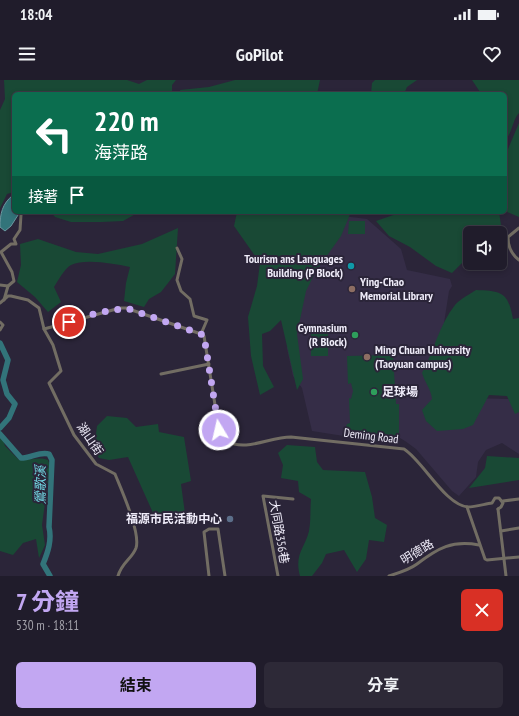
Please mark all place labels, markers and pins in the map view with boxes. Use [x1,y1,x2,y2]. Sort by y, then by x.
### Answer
place label: Tourism ans Languages Building (P Block) [244,251,343,280]
marker: Tourism ans Languages Building (P Block) [346,261,356,271]
place label: Ying-Chao Memorial Library [359,274,433,303]
marker: Ying-Chao Memorial Library [347,284,357,294]
pin [52,305,86,339]
place label: Gymnasium (R Block) [298,320,347,349]
marker: Gymnasium (R Block) [350,330,360,340]
place label: Ming Chuan University (Taoyuan campus) [375,342,470,371]
marker: Ming Chuan University (Taoyuan campus) [362,352,372,362]
place label: 足球場 [382,384,418,399]
marker: 足球場 [369,387,379,397]
place label: 福源市民活動中心 [126,511,222,526]
marker: 福源市民活動中心 [225,514,235,524]

